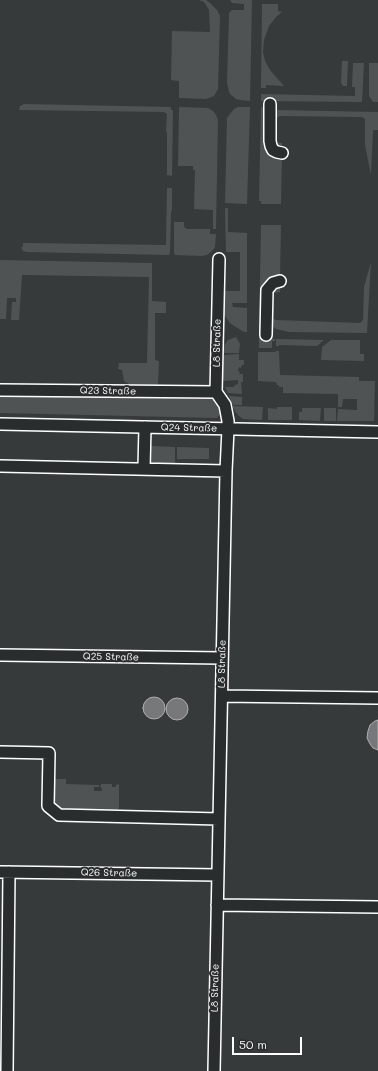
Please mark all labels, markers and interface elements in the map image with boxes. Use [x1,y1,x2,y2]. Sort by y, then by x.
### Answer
street label: L8 Straße [211,319,223,367]
street label: Q23 Straße [80,385,136,397]
street label: Q24 Straße [161,422,217,434]
street label: L8 Straße [216,640,228,688]
street label: Q25 Straße [83,651,139,663]
street label: Q26 Straße [81,867,137,879]
street label: L8 Straße [209,964,221,1012]
scale bar [234,1029,304,1055]
text: 50 m [239,1036,267,1052]

